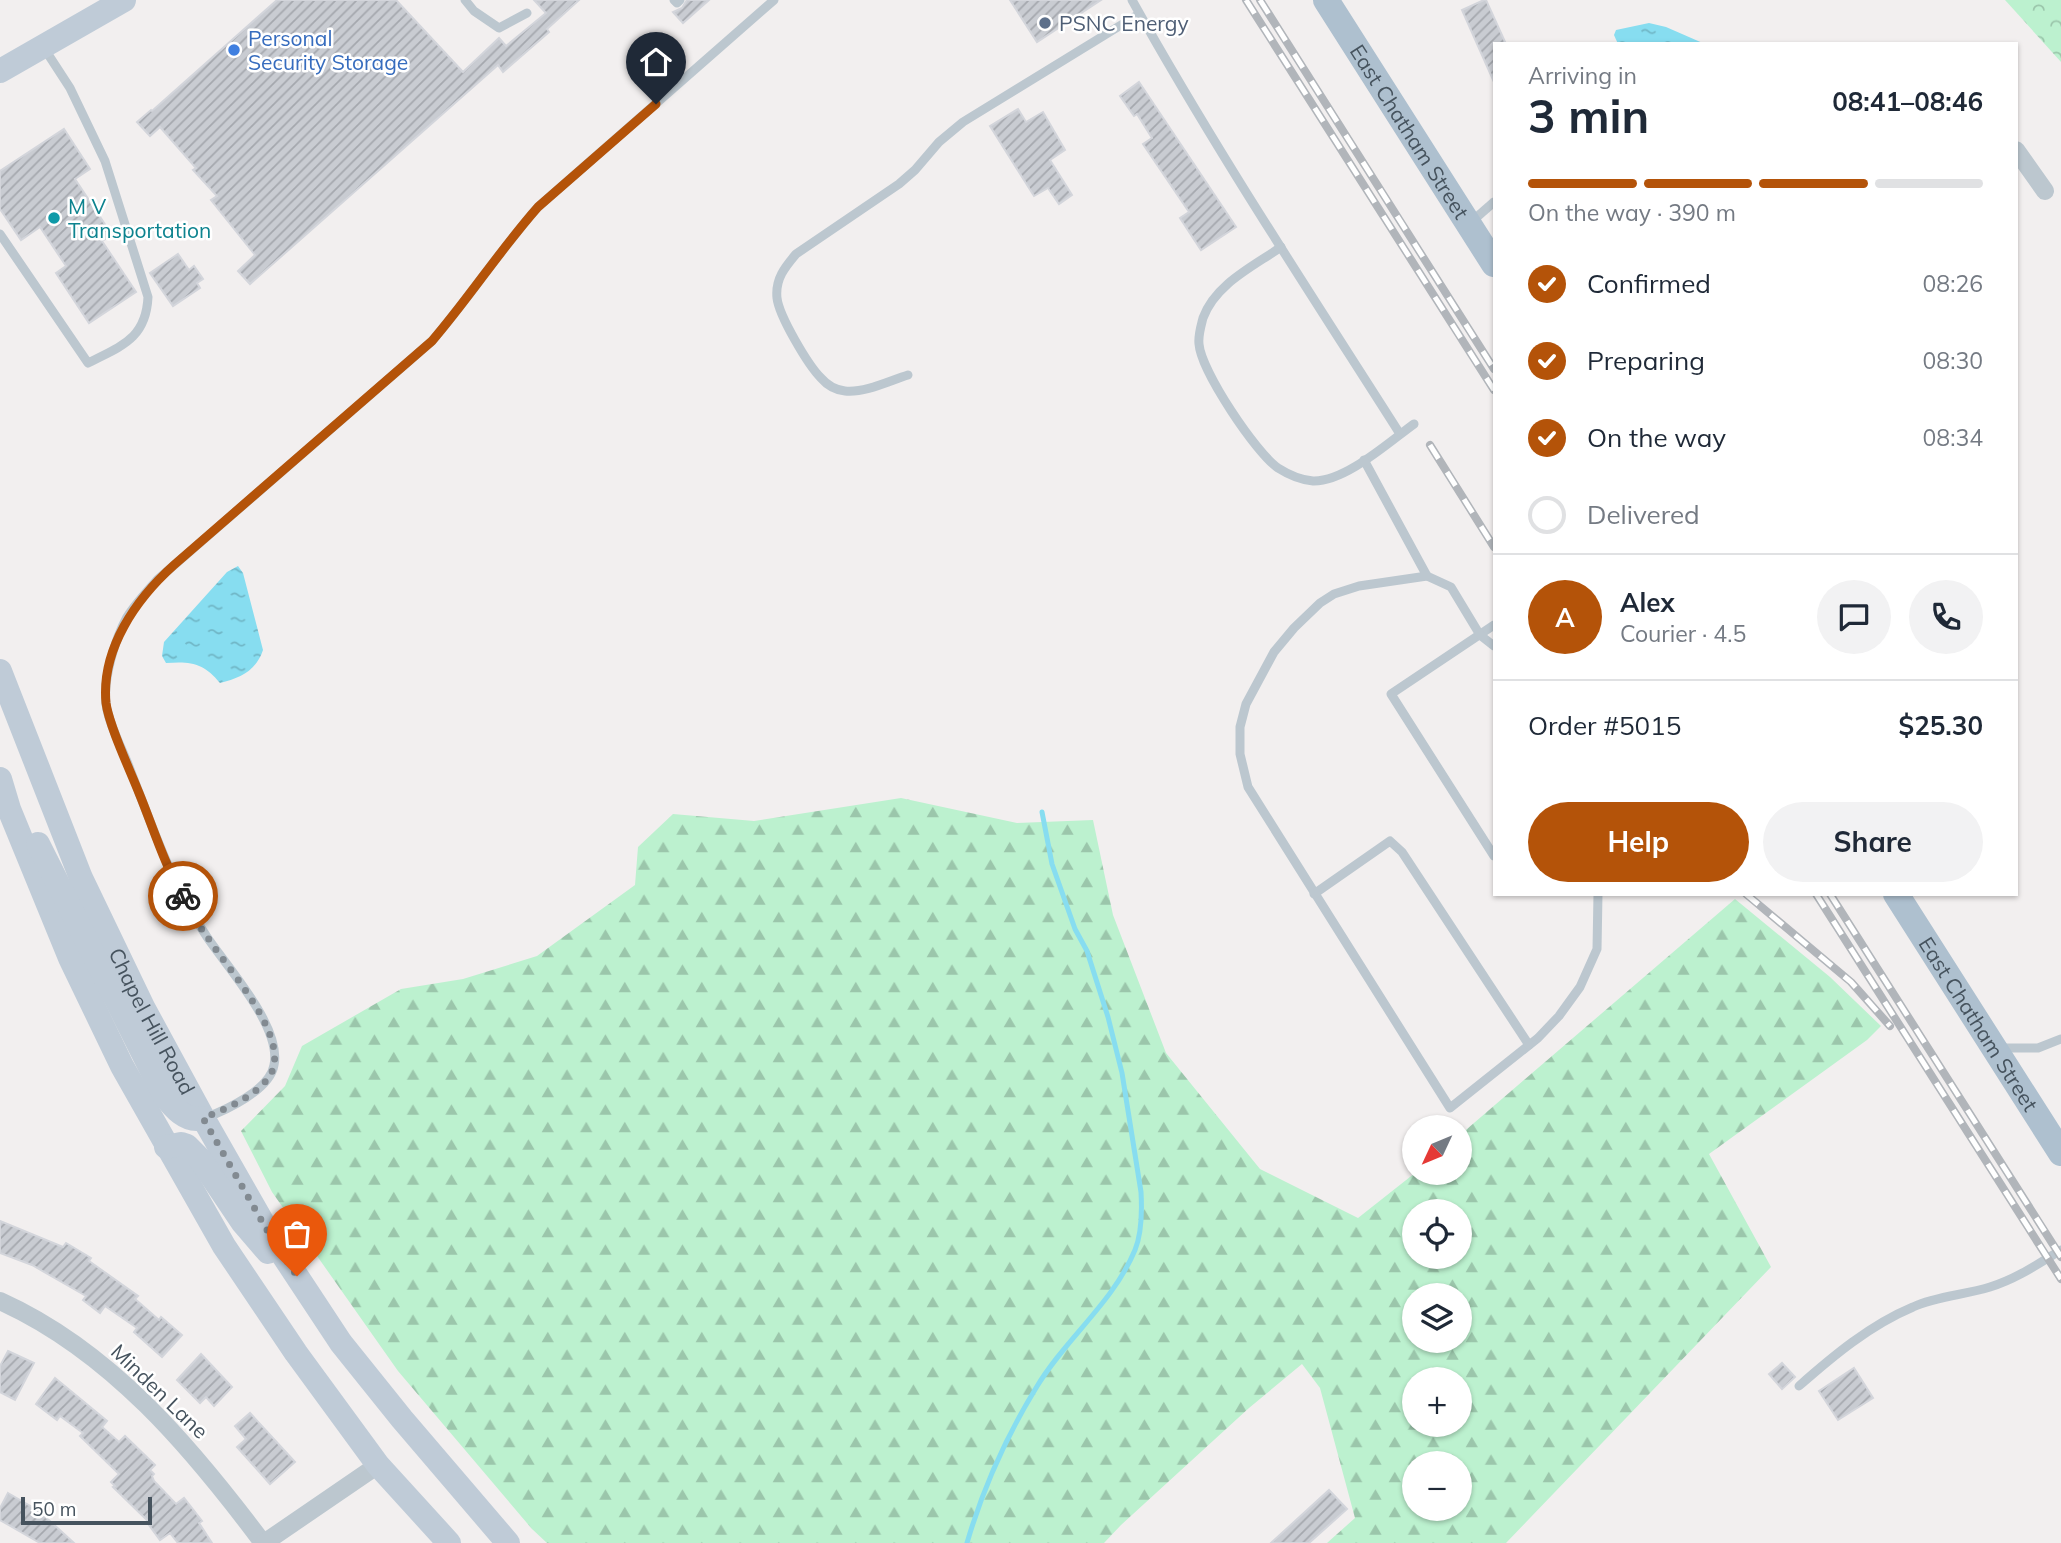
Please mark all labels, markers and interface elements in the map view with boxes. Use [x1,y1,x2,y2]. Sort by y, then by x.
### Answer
place label: PSNC Energy [1059,10,1189,36]
marker: PSNC Energy [1037,15,1053,31]
place label: Personal Security Storage [248,25,408,75]
pin [626,32,686,104]
street label: East Chatham Street [1345,40,1475,224]
marker: Personal Security Storage [226,42,242,58]
icon: home [637,43,675,81]
text: Arriving in [1528,61,1637,90]
text: 08:41–08:46 [1832,85,1983,118]
text: 3 min [1528,87,1649,145]
place label: M V Transportation [68,193,211,243]
text: On the way · 390 m [1528,198,1736,227]
marker: M V Transportation [46,210,62,226]
icon: check [1528,265,1566,303]
text: Confirmed [1587,267,1711,300]
text: 08:26 [1923,269,1983,298]
icon: check [1528,342,1566,380]
text: Preparing [1587,344,1705,377]
text: 08:30 [1923,346,1983,375]
icon: check [1528,419,1566,457]
text: On the way [1587,421,1726,454]
text: 08:34 [1923,423,1983,452]
text: Delivered [1587,498,1700,531]
button: chat [1817,580,1891,654]
button: phone [1909,580,1983,654]
text: Alex [1620,586,1675,619]
text: A [1555,601,1575,634]
text: Courier · 4.5 [1620,619,1746,648]
text: Order #5015 [1528,709,1681,742]
text: $25.30 [1899,709,1983,742]
button: Help [1528,802,1749,882]
button: Share [1763,802,1983,882]
courier [148,861,218,931]
icon: bike [164,877,202,915]
street label: East Chatham Street [1914,932,2044,1116]
street label: Chapel Hill Road [103,943,201,1099]
north arrow [1402,1115,1472,1185]
map controls [1402,1115,1472,1521]
button: locate [1402,1199,1472,1269]
pin [267,1204,327,1276]
icon: bag [278,1215,316,1253]
button: layers [1402,1283,1472,1353]
street label: Minden Lane [106,1338,214,1444]
button: + [1402,1367,1472,1437]
button: − [1402,1451,1472,1521]
scale bar [21,1494,152,1526]
text: 50 m [32,1497,76,1521]

